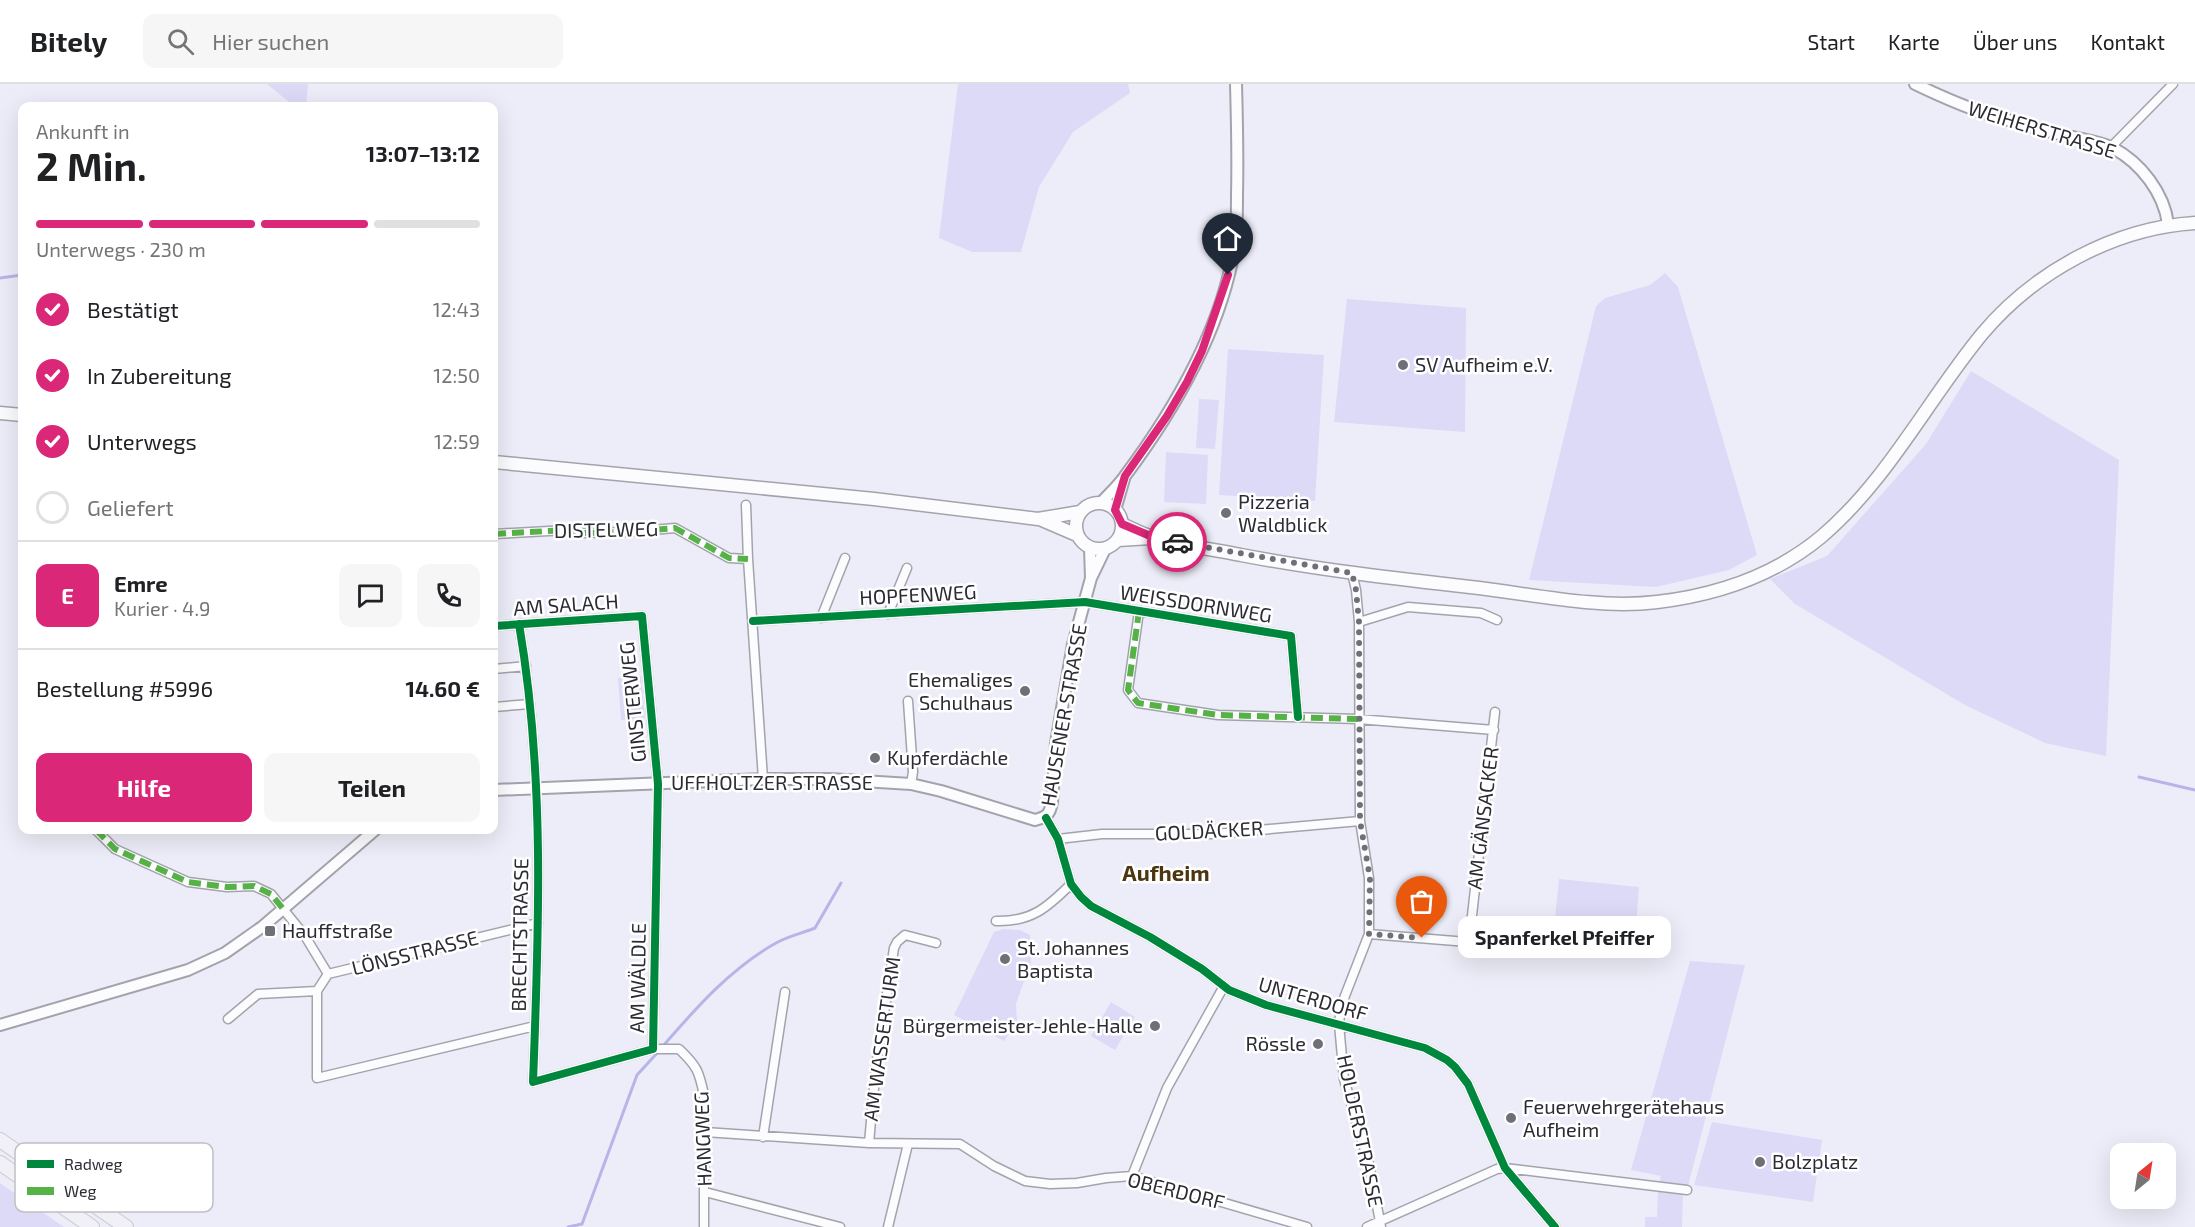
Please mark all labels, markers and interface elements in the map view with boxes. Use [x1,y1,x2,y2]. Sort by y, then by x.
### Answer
search box [143,14,563,68]
text: Bitely [30,24,107,58]
icon: search [164,25,197,58]
text: Hier suchen [212,28,329,54]
text: Start [1808,29,1855,54]
text: Karte [1888,29,1940,54]
text: Über uns [1973,29,2058,54]
text: Kontakt [2091,29,2165,54]
street label: WEIHERSTRASSE [1965,95,2119,163]
text: Ankunft in [36,119,130,143]
text: 13:07–13:12 [366,140,480,166]
text: 2 Min. [36,142,147,189]
pin [1202,213,1253,275]
icon: home [1211,222,1244,255]
text: Unterwegs · 230 m [36,237,206,261]
icon: check [36,293,69,326]
text: Bestätigt [87,296,179,322]
text: 12:43 [433,297,480,321]
place label: SV Aufheim e.V. [1415,352,1553,376]
marker: SV Aufheim e.V. [1396,358,1410,372]
icon: check [36,359,69,392]
text: In Zubereitung [87,362,232,388]
text: 12:50 [433,363,480,387]
icon: check [36,425,69,458]
text: Unterwegs [87,428,197,454]
text: 12:59 [434,429,480,453]
place label: Pizzeria Waldblick [1238,489,1327,536]
text: Geliefert [87,494,174,520]
marker: Pizzeria Waldblick [1219,506,1233,520]
courier [1147,512,1207,572]
street label: DISTELWEG [554,516,658,542]
icon: car [1161,526,1194,559]
button: chat [339,564,402,627]
button: phone [417,564,480,627]
text: Emre [114,570,168,596]
street label: HOPFENWEG [859,579,977,609]
street label: WEISSDORNWEG [1118,579,1274,627]
text: E [61,582,74,608]
street label: AM SALACH [512,588,619,620]
text: Kurier · 4.9 [114,596,210,620]
street label: HAUSENER STRASSE [1035,622,1091,808]
street label: GINSTERWEG [614,641,650,763]
place label: Ehemaliges Schulhaus [908,667,1013,714]
text: Bestellung #5996 [36,675,213,701]
text: 14.60 € [405,675,480,701]
marker: Ehemaliges Schulhaus [1018,684,1032,698]
place label: Kupferdächle [887,745,1008,769]
street label: AM GÄNSACKER [1461,745,1503,891]
marker: Kupferdächle [868,751,882,765]
button: Hilfe [36,753,252,822]
button: Teilen [264,753,480,822]
street label: UFFHOLTZER STRASSE [671,770,873,794]
street label: GOLDÄCKER [1154,815,1264,845]
street label: BRECHTSTRASSE [506,858,532,1012]
district label: Aufheim [1122,859,1210,885]
pin [1396,876,1447,938]
icon: bag [1405,885,1438,918]
callout: Spanferkel Pfeiffer [1458,917,1671,959]
place label: Hauffstraße [282,918,393,942]
street label: AM WÄLDLE [624,923,650,1033]
marker: Hauffstraße [263,924,277,938]
street label: LÖNSSTRASSE [349,925,481,979]
text: Spanferkel Pfeiffer [1475,925,1654,949]
place label: St. Johannes Baptista [1017,935,1129,982]
marker: St. Johannes Baptista [998,952,1012,966]
street label: AM WASSERTURM [858,955,904,1123]
street label: UNTERDORF [1256,971,1371,1025]
place label: Bürgermeister-Jehle-Halle [903,1013,1143,1037]
marker: Bürgermeister-Jehle-Halle [1148,1019,1162,1033]
place label: Rössle [1245,1031,1306,1055]
marker: Rössle [1311,1037,1325,1051]
street label: HOLDERSTRASSE [1333,1052,1389,1209]
street label: HANGWEG [688,1091,716,1187]
place label: Feuerwehrgerätehaus Aufheim [1523,1094,1724,1141]
marker: Feuerwehrgerätehaus Aufheim [1504,1111,1518,1125]
legend [15,1143,213,1212]
north arrow [2110,1143,2176,1209]
map controls [2110,1143,2176,1209]
place label: Bolzplatz [1772,1149,1858,1173]
text: Radweg [64,1154,123,1173]
marker: Bolzplatz [1753,1155,1767,1169]
street label: OBERDORF [1125,1166,1227,1214]
text: Weg [64,1181,96,1200]

